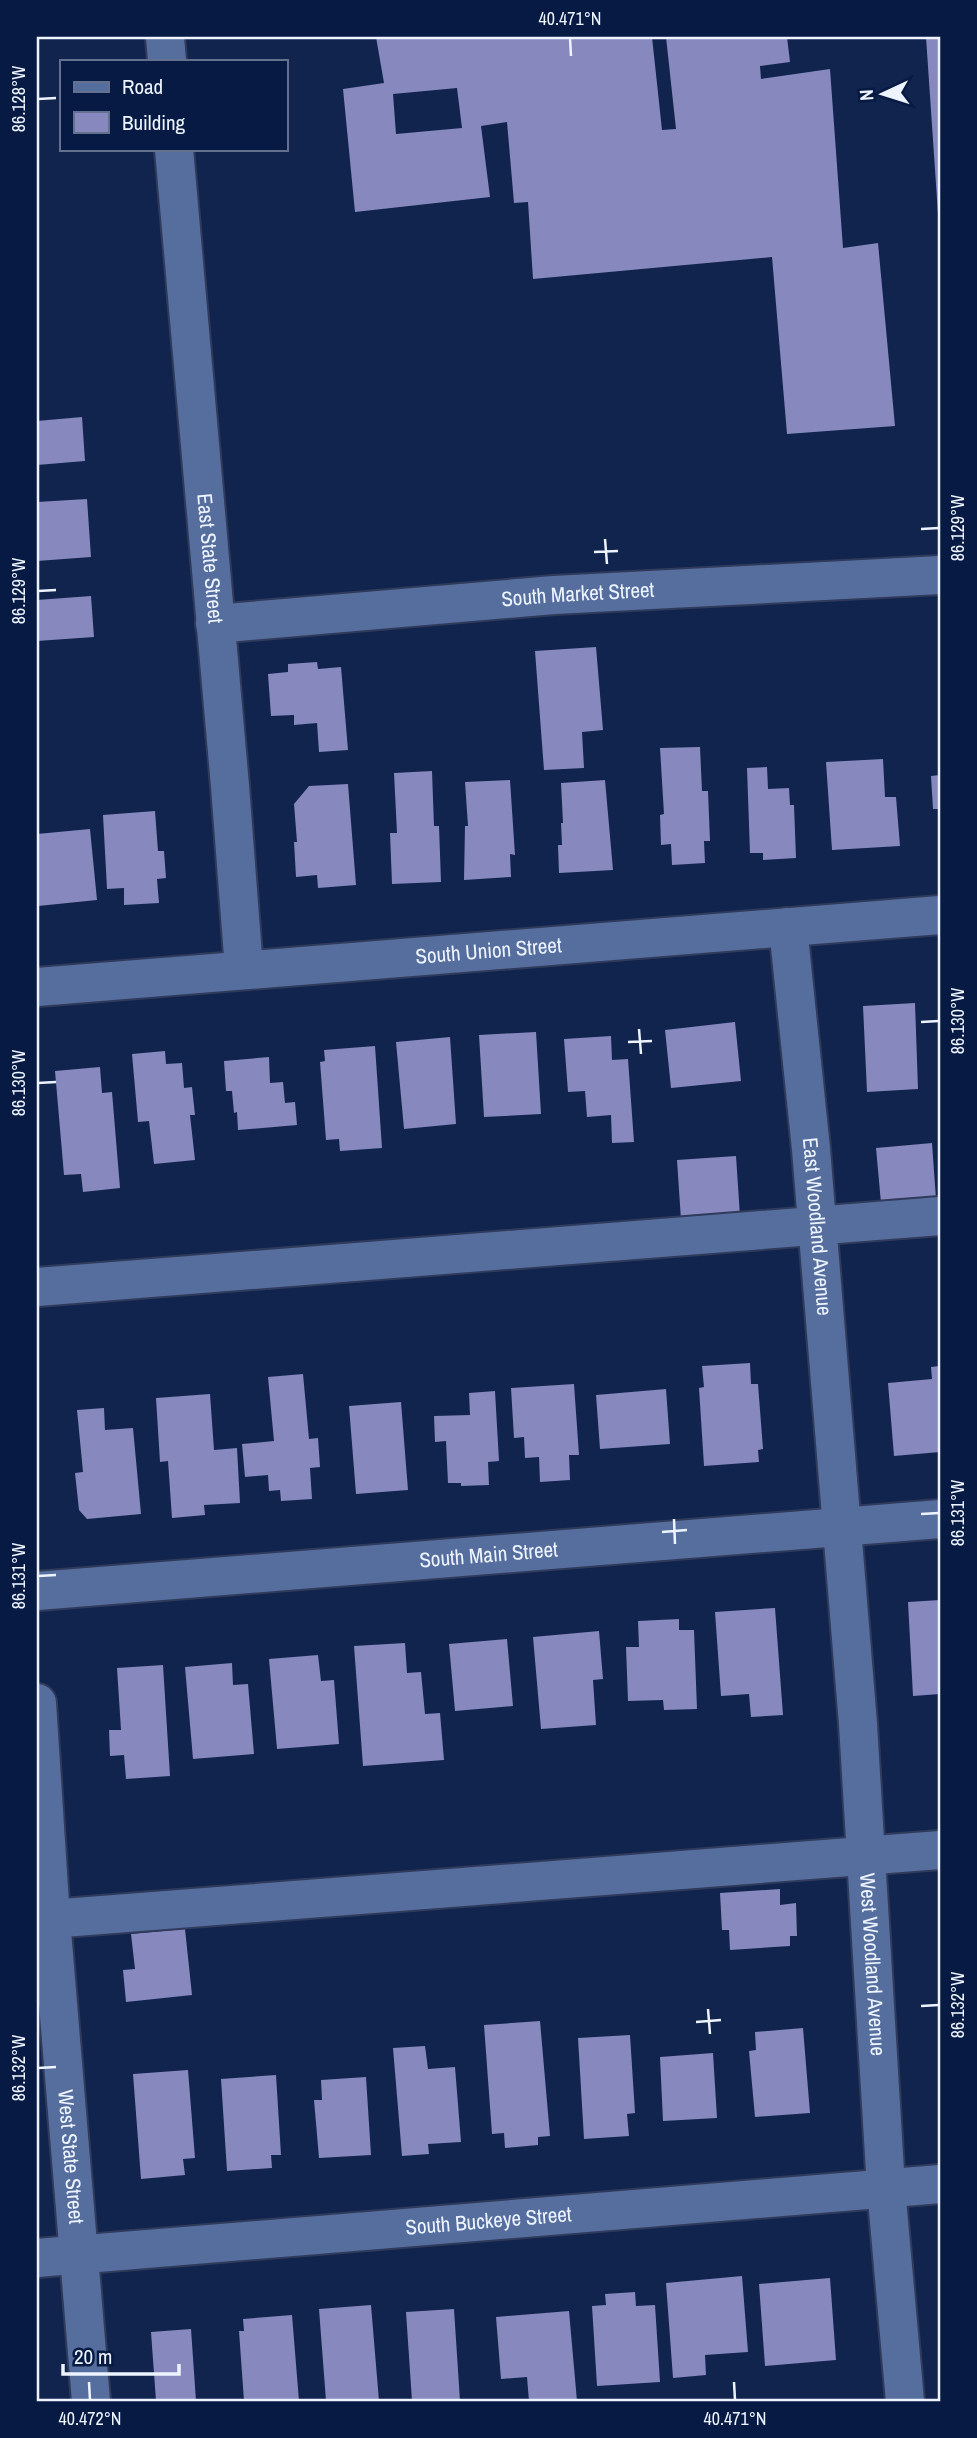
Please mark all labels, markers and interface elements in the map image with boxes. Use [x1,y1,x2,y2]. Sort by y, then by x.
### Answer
text: 40.471°N [539,6,602,31]
legend [60,60,287,150]
north arrow [848,60,918,130]
text: 86.128°W [6,66,31,132]
text: Road [122,72,163,101]
text: N [853,89,879,102]
text: Building [122,108,186,137]
street label: East State Street [190,492,231,625]
text: 86.129°W [945,495,970,561]
text: 86.129°W [6,558,31,624]
street label: South Market Street [500,575,655,613]
street label: South Union Street [414,930,563,971]
text: 86.130°W [945,988,970,1054]
text: 86.130°W [6,1050,31,1116]
street label: East Woodland Avenue [796,1136,840,1317]
text: 86.131°W [945,1480,970,1546]
street label: South Main Street [418,1535,559,1574]
text: 86.131°W [6,1543,31,1609]
street label: West Woodland Avenue [853,1872,893,2057]
text: 86.132°W [945,1972,970,2038]
text: 86.132°W [6,2035,31,2101]
street label: West State Street [51,2088,91,2225]
street label: South Buckeye Street [404,2199,573,2242]
scale bar [63,2333,178,2377]
text: 20 m [74,2342,112,2371]
text: 40.472°N [59,2406,122,2431]
text: 40.471°N [704,2406,767,2431]

